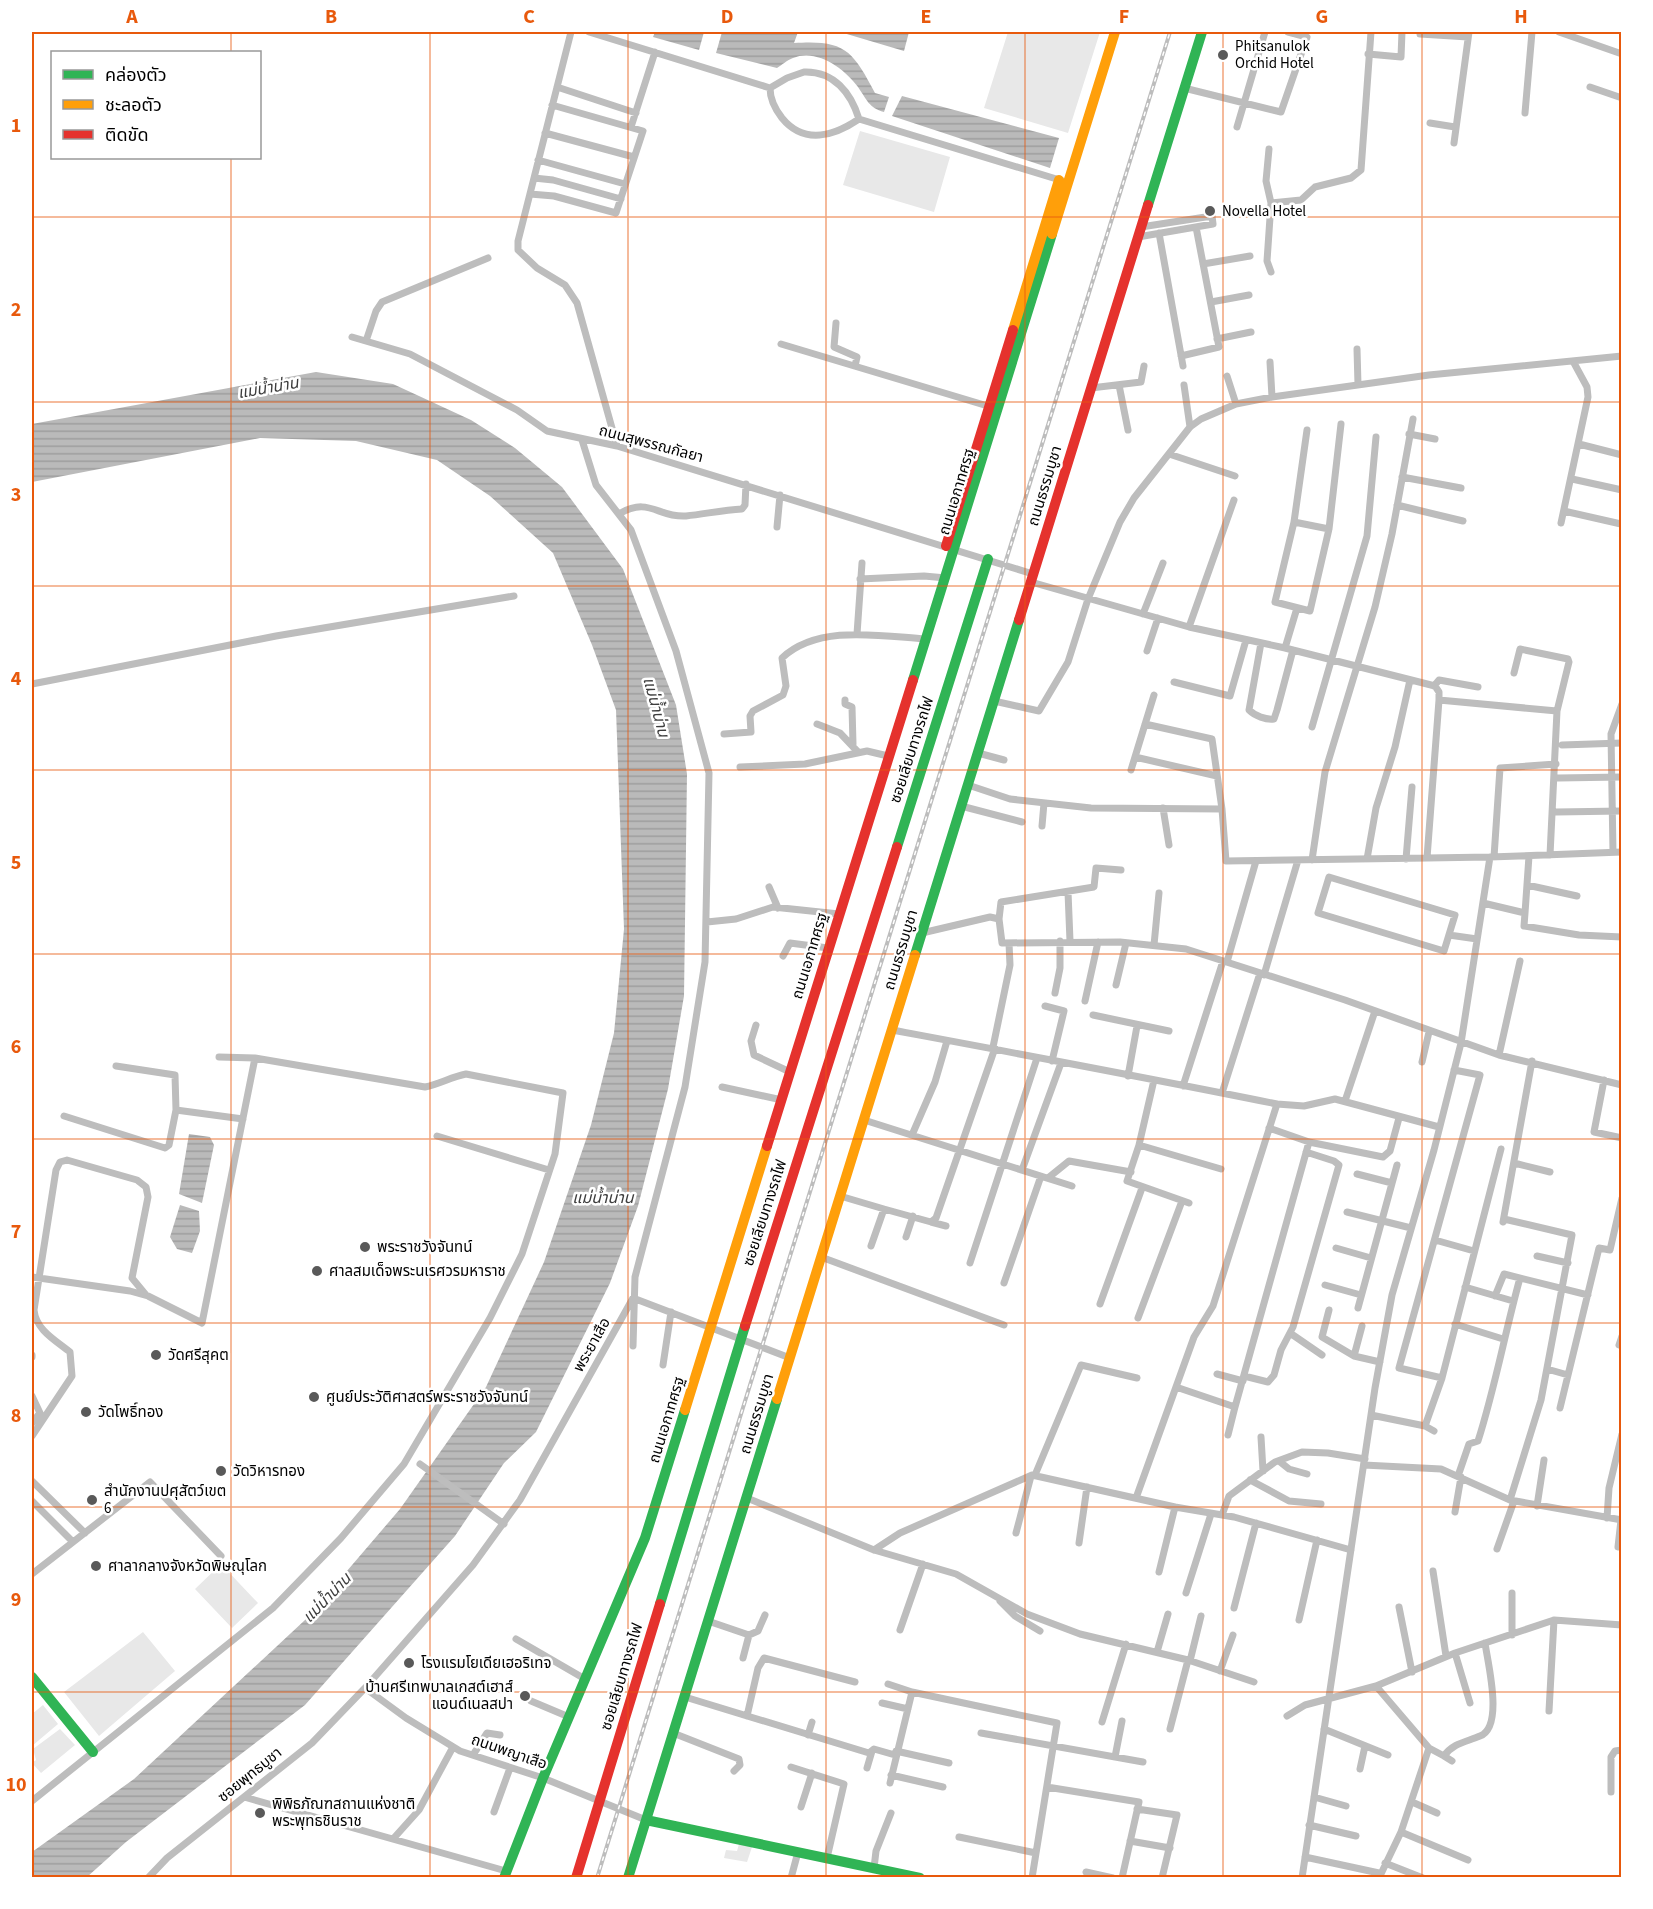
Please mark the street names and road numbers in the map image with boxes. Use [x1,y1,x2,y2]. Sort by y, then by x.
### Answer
street label: ถนนสุพรรณกัลยา [596,420,706,468]
street label: ถนนธรรมบูชา [1023,443,1067,529]
street label: ถนนเอกาทศรฐ [934,446,980,538]
street label: ซอยเลียบทางรถไฟ [885,694,939,806]
street label: ถนนธรรมบูชา [879,907,923,993]
street label: ถนนเอกาทศรฐ [787,910,833,1002]
street label: ซอยเลียบทางรถไฟ [738,1157,792,1269]
street label: พระยาเสือ [568,1314,616,1376]
street label: ถนนธรรมบูชา [735,1371,779,1457]
street label: ถนนเอกาทศรฐ [644,1374,690,1466]
street label: ซอยเลียบทางรถไฟ [596,1621,648,1733]
street label: ถนนพญาเสือ [468,1729,550,1775]
street label: ซอยพุทธบูชา [213,1743,287,1807]

